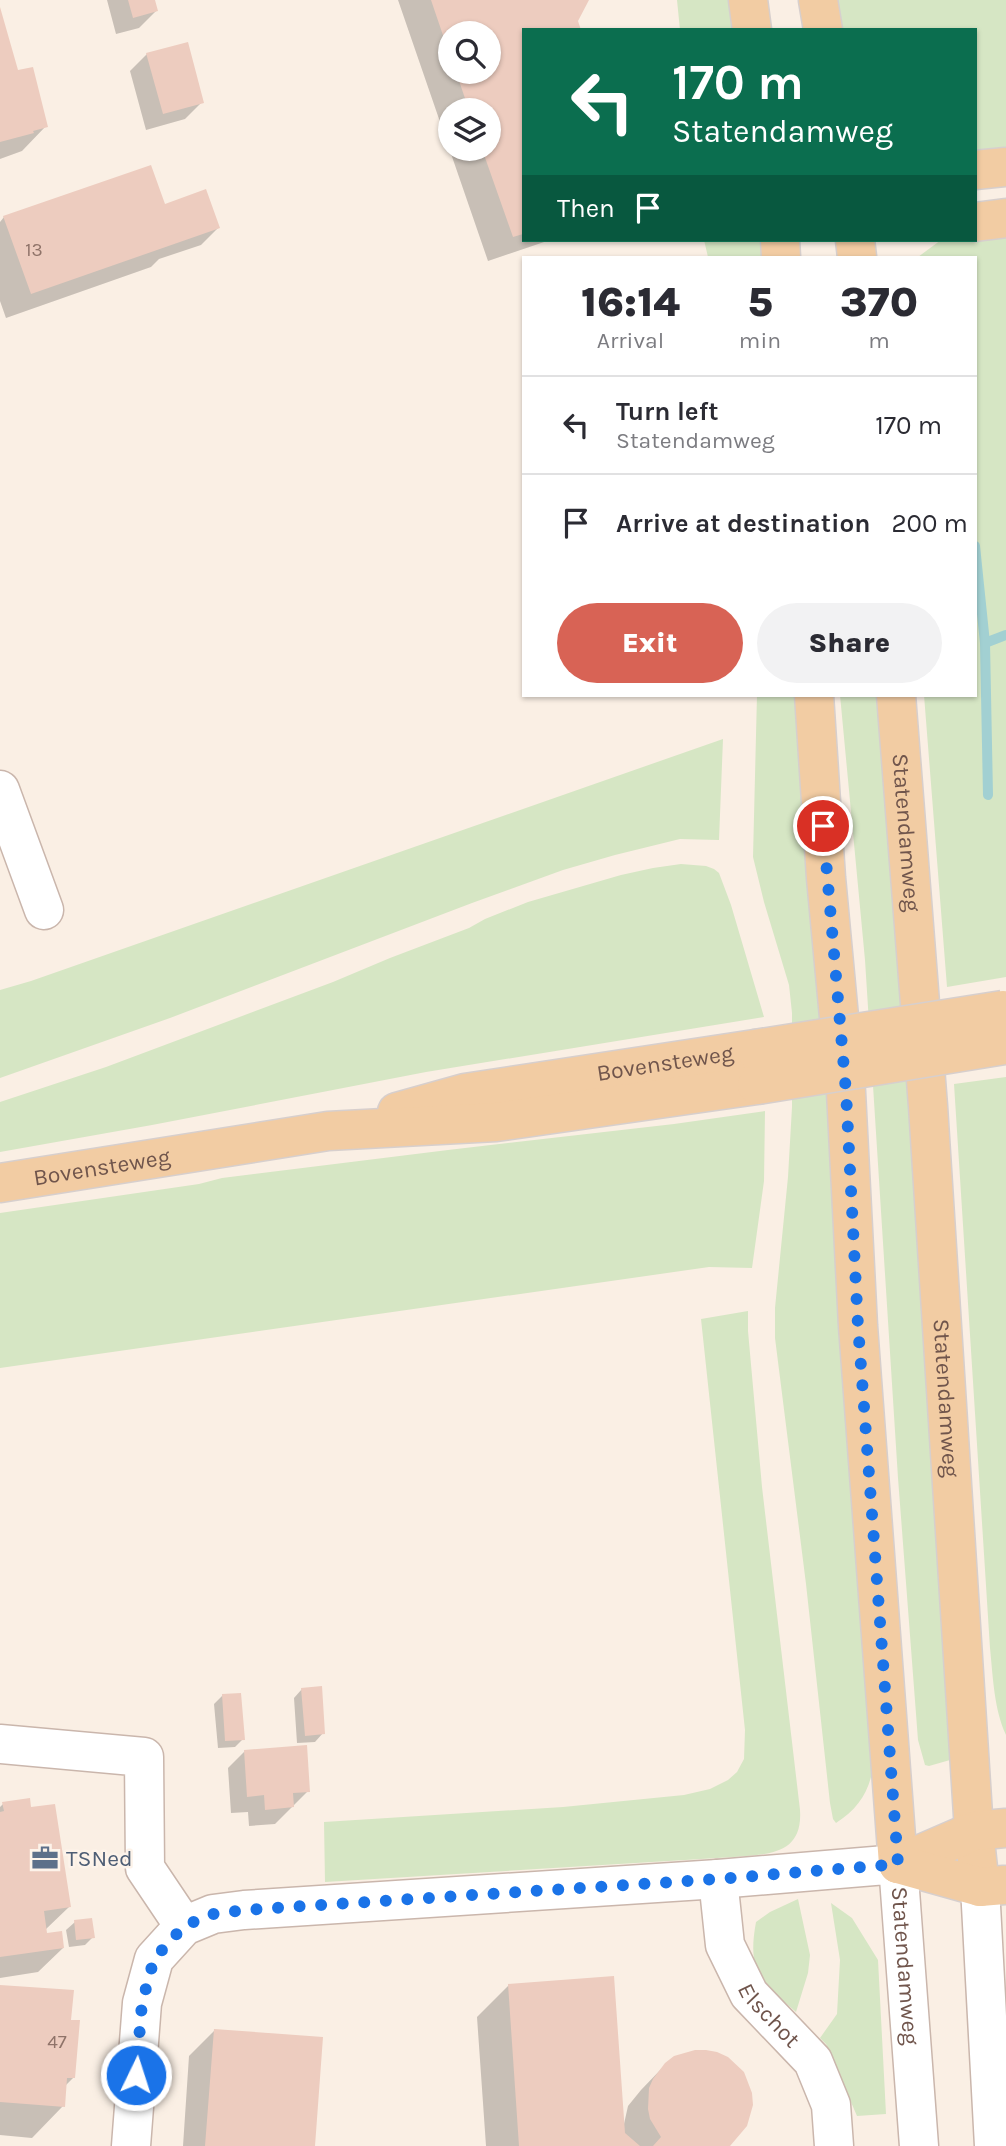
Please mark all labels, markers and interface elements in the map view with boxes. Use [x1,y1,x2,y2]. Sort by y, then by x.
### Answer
map controls [438,21,501,161]
button: search [438,21,501,84]
text: 170 m [672,54,804,111]
icon: left [557,56,648,147]
button: layers [438,98,501,161]
text: Statendamweg [672,113,893,150]
icon: arrive [629,189,667,227]
text: Then [557,193,615,224]
house number: 13 [25,239,43,261]
text: 16:14 [581,277,680,327]
text: 5 [747,277,773,327]
text: 370 [840,277,918,327]
text: Arrival [597,327,664,354]
text: min [739,327,781,354]
text: m [868,327,890,354]
text: Turn left [616,396,718,427]
icon: left [557,406,595,444]
text: 170 m [875,410,942,441]
text: Statendamweg [616,427,775,454]
icon: arrive [557,504,595,542]
text: Arrive at destination [616,508,870,539]
text: 200 m [891,508,968,539]
button: Exit [557,603,743,683]
button: Share [757,603,942,683]
street label: Statendamweg [887,752,926,913]
pin [793,796,853,856]
icon: arrive [804,807,842,845]
street label: Bovensteweg [595,1039,736,1087]
street label: Bovensteweg [31,1143,172,1192]
street label: Statendamweg [928,1318,965,1478]
office icon: TSNed [30,1843,60,1873]
place label: TSNed [66,1845,133,1872]
street label: Statendamweg [886,1886,924,2046]
street label: Elschot [732,1979,806,2053]
house number: 47 [47,2031,67,2053]
position arrow [99,2038,173,2112]

